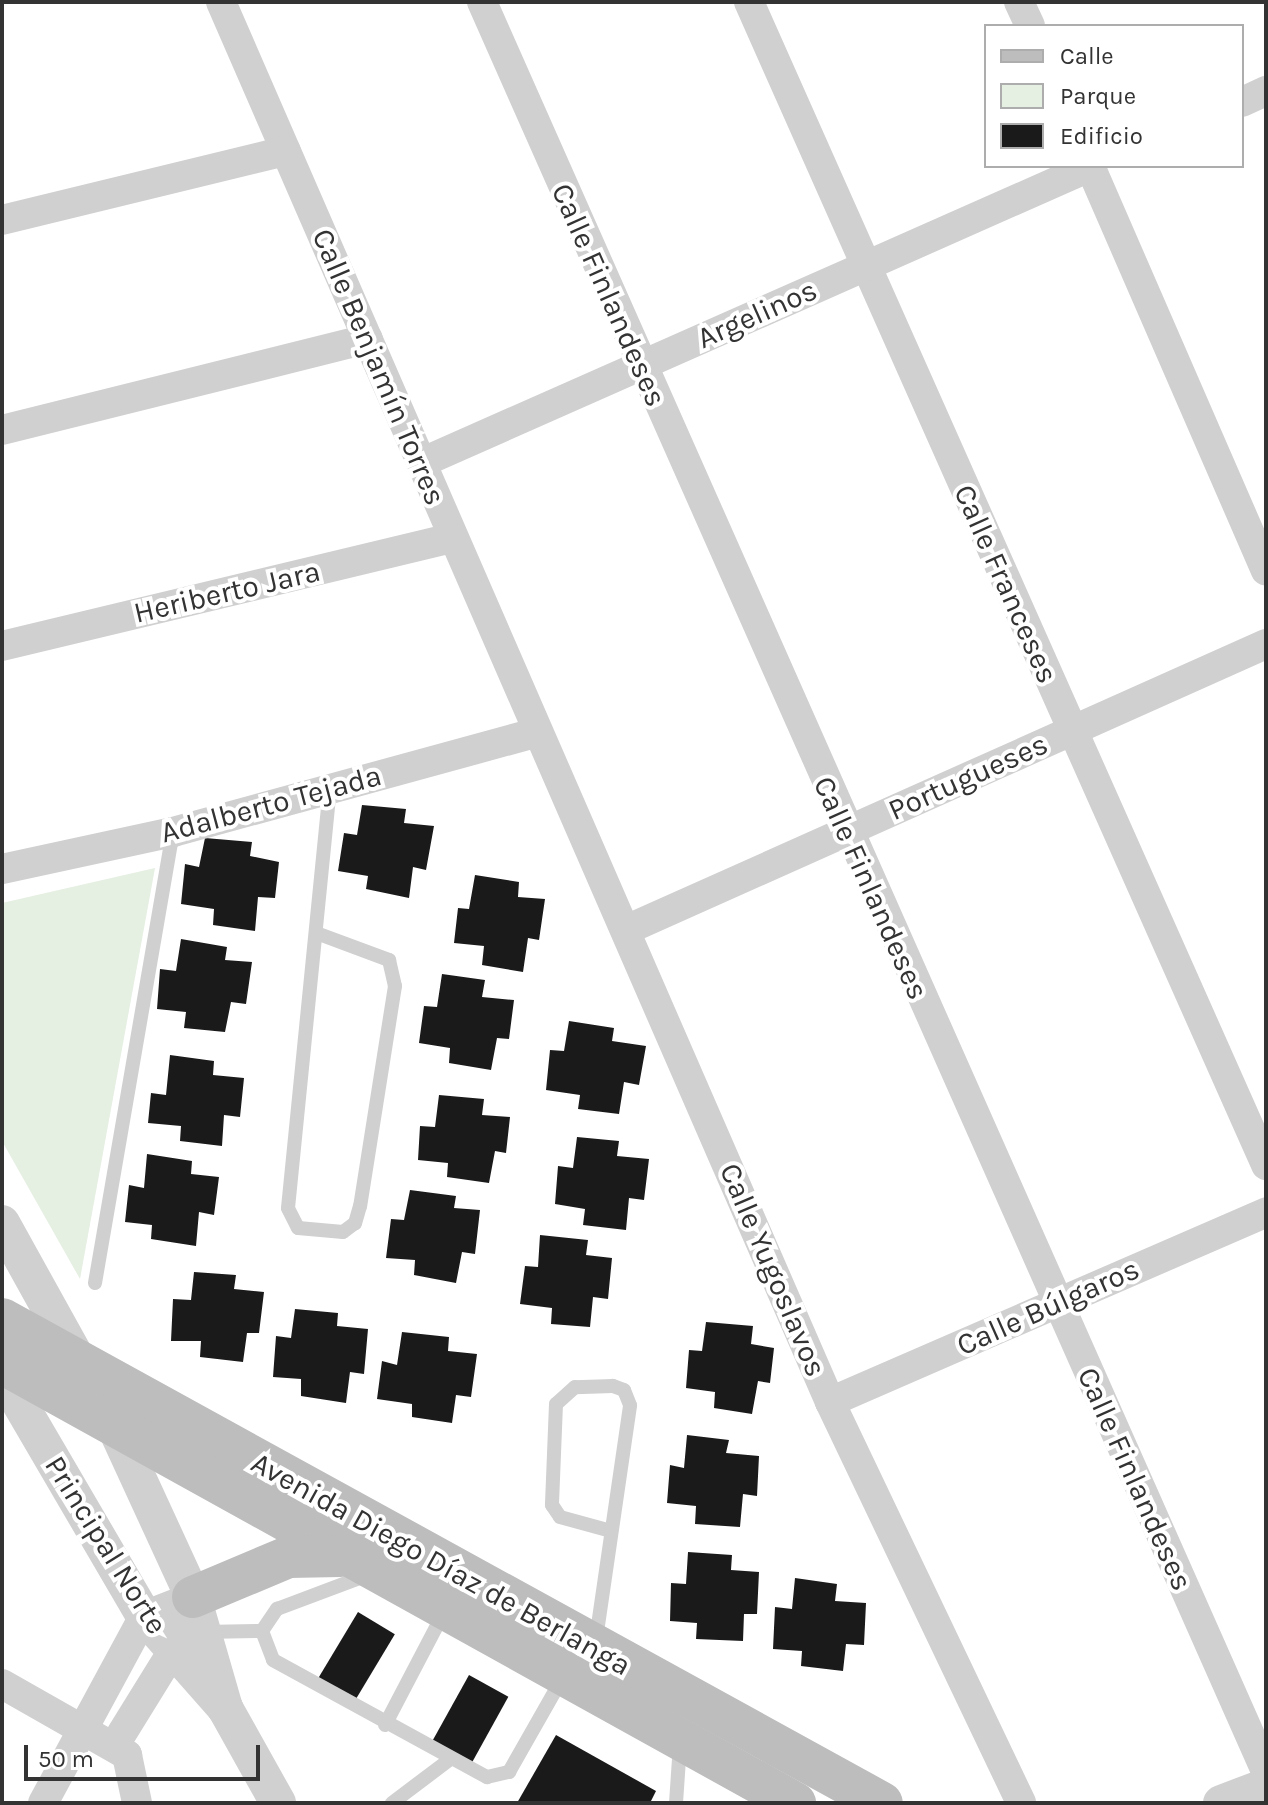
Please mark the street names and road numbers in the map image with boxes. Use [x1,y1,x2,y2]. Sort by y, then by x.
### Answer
street label: Calle Finlandeses [544,178,674,412]
street label: Calle Benjamín Torres [305,224,453,510]
street label: Argelinos [691,272,823,356]
street label: Calle Franceses [946,479,1066,689]
street label: Heriberto Jara [130,553,324,631]
street label: Portugueses [883,726,1053,828]
street label: Adalberto Tejada [157,757,385,851]
street label: Calle Finlandeses [806,771,936,1005]
street label: Calle Yugoslavos [712,1158,834,1382]
street label: Calle Búlgaros [951,1251,1145,1363]
street label: Calle Finlandeses [1070,1362,1200,1596]
street label: Avenida Diego Díaz de Berlanga [245,1444,637,1684]
street label: Principal Norte [37,1449,175,1641]

